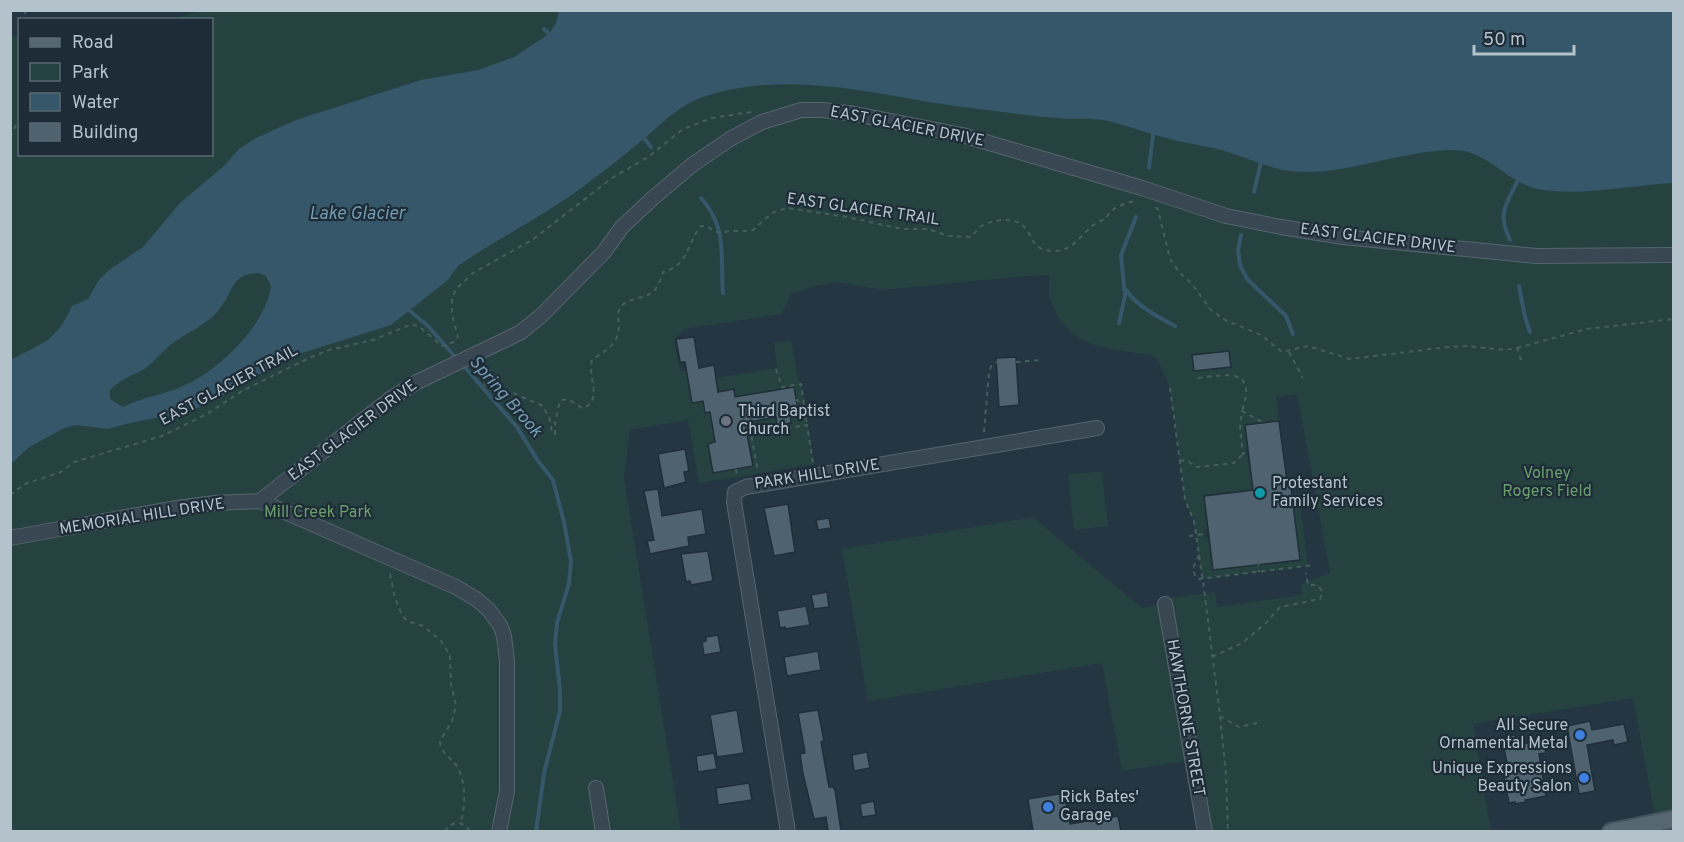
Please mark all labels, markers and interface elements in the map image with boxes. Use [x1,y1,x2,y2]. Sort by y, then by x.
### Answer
legend [18,18,213,156]
scale bar [1474,18,1574,56]
text: 50 m [1483,29,1525,52]
text: Road [72,32,114,55]
text: Park [72,62,109,85]
text: Water [72,92,119,115]
street label: EAST GLACIER DRIVE [828,102,986,152]
text: Building [72,122,138,145]
street label: EAST GLACIER TRAIL [786,189,941,231]
water label: Lake Glacier [309,203,407,226]
street label: EAST GLACIER DRIVE [1299,220,1457,258]
street label: EAST GLACIER TRAIL [156,341,302,431]
water label: Spring Brook [463,351,547,443]
street label: EAST GLACIER DRIVE [284,376,422,486]
place label: Third Baptist Church [738,402,830,440]
marker: Third Baptist Church [719,414,733,428]
street label: PARK HILL DRIVE [753,455,881,495]
park label: Volney Rogers Field [1502,464,1592,502]
place label: Protestant Family Services [1272,474,1383,512]
marker: Protestant Family Services [1253,486,1267,500]
street label: MEMORIAL HILL DRIVE [58,494,226,540]
park label: Mill Creek Park [264,503,372,523]
street label: HAWTHORNE STREET [1161,638,1209,798]
place label: All Secure Ornamental Metal [1439,716,1568,754]
marker: All Secure Ornamental Metal [1573,728,1587,742]
place label: Unique Expressions Beauty Salon [1432,759,1572,797]
marker: Unique Expressions Beauty Salon [1577,771,1591,785]
place label: Rick Bates' Garage [1060,788,1139,826]
marker: Rick Bates' Garage [1041,800,1055,814]

